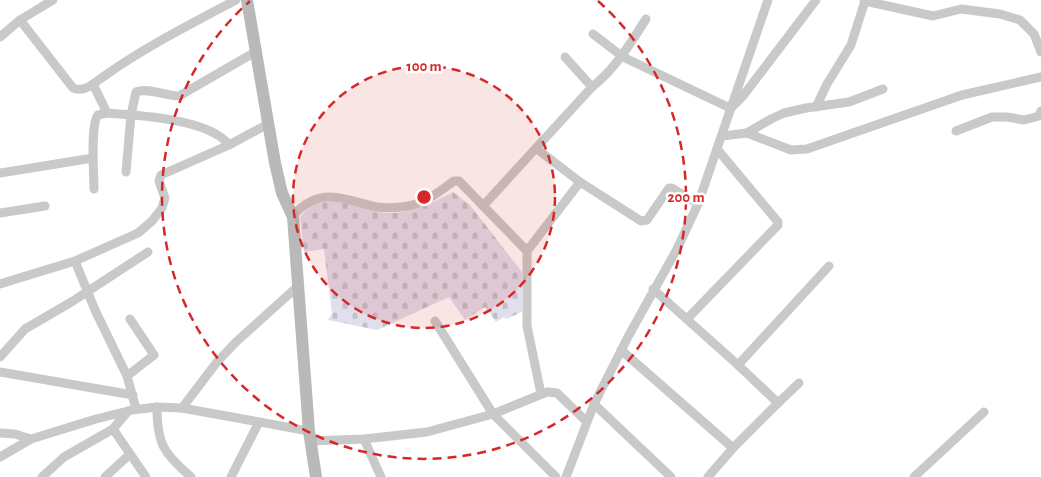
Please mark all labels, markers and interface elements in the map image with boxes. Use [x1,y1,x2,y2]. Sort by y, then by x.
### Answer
text: 100 m [406,59,442,74]
centre of rings [415,188,433,206]
text: 200 m [667,190,705,205]

